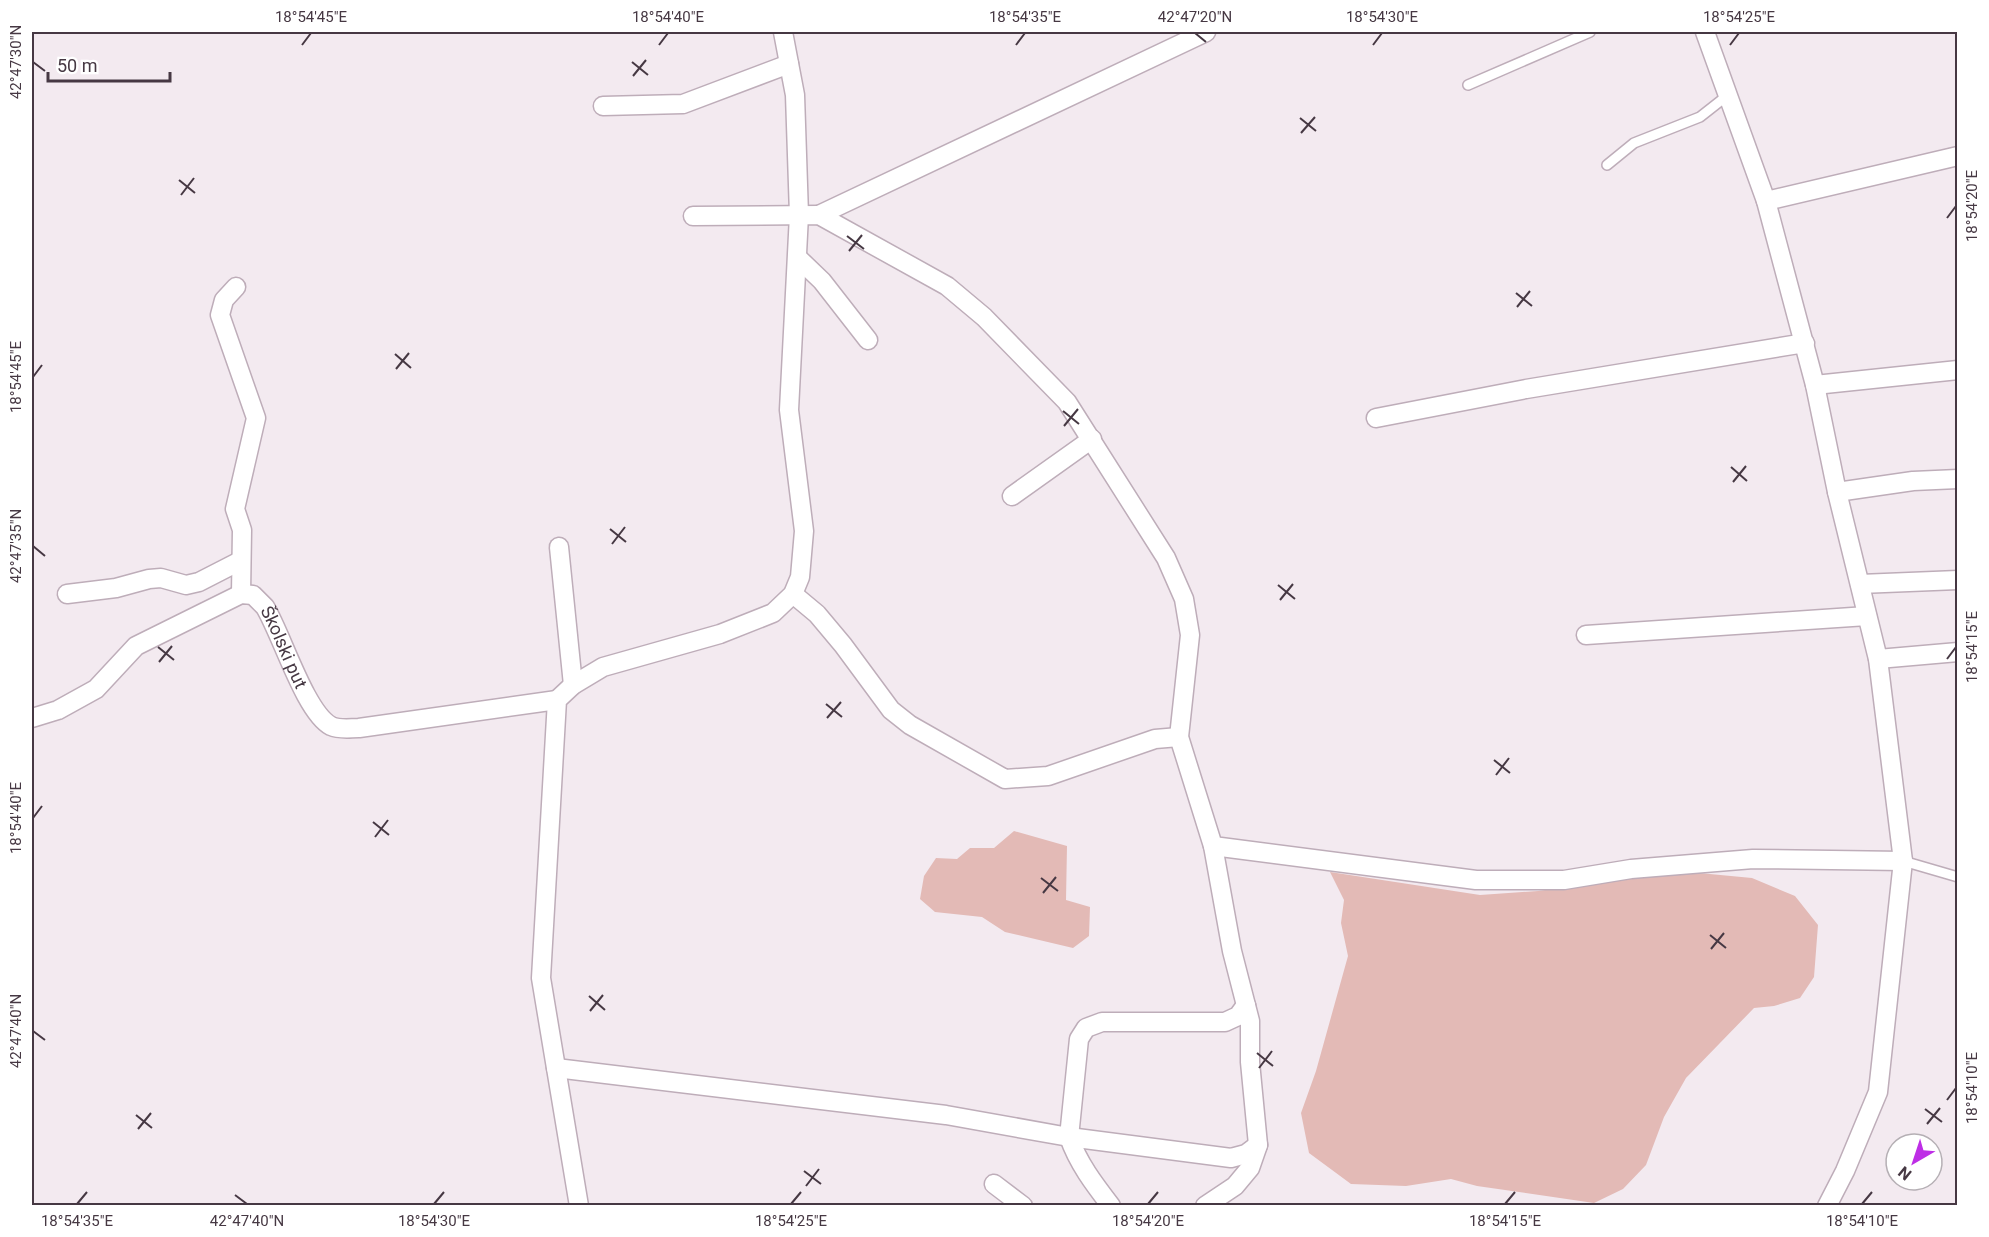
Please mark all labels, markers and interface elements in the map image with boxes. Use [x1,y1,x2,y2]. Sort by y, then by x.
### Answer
text: 18°54'45"E [275,8,348,26]
text: 18°54'40"E [632,8,705,26]
text: 18°54'35"E [989,8,1062,26]
text: 42°47'20"N [1158,8,1232,26]
text: 18°54'30"E [1346,8,1419,26]
text: 18°54'25"E [1703,8,1776,26]
text: 42°47'30"N [7,25,25,99]
scale bar [48,45,170,83]
text: 50 m [57,55,97,76]
text: 18°54'20"E [1963,169,1981,242]
text: 18°54'45"E [7,340,25,413]
text: 42°47'35"N [7,509,25,583]
street label: Školski put [257,602,312,692]
text: 18°54'15"E [1963,610,1981,683]
text: 18°54'40"E [7,781,25,854]
text: 42°47'40"N [7,994,25,1068]
text: 18°54'10"E [1963,1051,1981,1124]
north arrow [1884,1132,1944,1192]
text: N [1895,1162,1915,1184]
text: 18°54'35"E [41,1212,114,1230]
text: 42°47'40"N [210,1212,284,1230]
text: 18°54'30"E [398,1212,471,1230]
text: 18°54'25"E [755,1212,828,1230]
text: 18°54'20"E [1112,1212,1185,1230]
text: 18°54'15"E [1469,1212,1542,1230]
text: 18°54'10"E [1826,1212,1899,1230]

